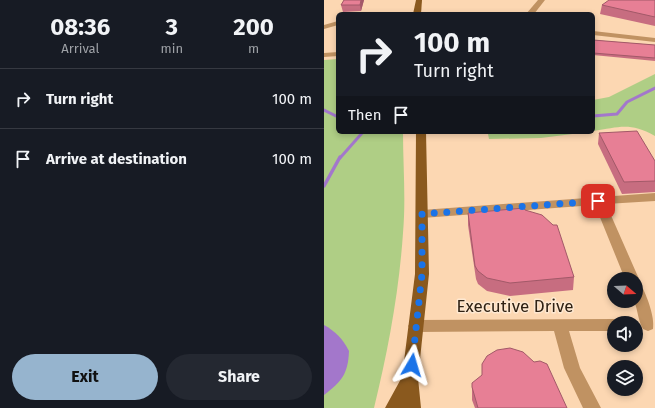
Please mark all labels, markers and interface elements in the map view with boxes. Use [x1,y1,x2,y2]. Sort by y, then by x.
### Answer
text: 08:36 [50,13,110,41]
text: 3 [166,13,178,41]
text: 200 [233,13,274,41]
text: 100 m [414,26,490,59]
icon: right [348,28,400,80]
text: Arrival [61,41,99,56]
text: min [161,41,183,56]
text: m [248,41,259,56]
text: Turn right [414,60,494,82]
icon: right [12,88,34,110]
text: Turn right [46,90,113,108]
text: 100 m [272,90,312,108]
icon: arrive [390,104,412,126]
text: Then [348,106,382,124]
icon: arrive [12,148,34,170]
text: Arrive at destination [46,150,187,168]
text: 100 m [272,150,312,168]
pin [581,184,615,218]
icon: arrive [587,190,609,212]
north arrow [607,272,643,308]
map controls [607,272,643,396]
street label: Executive Drive [456,296,574,317]
button: sound [607,316,643,352]
position arrow [391,344,433,386]
button: Exit [12,354,158,400]
button: Share [166,354,312,400]
button: layers [607,360,643,396]

